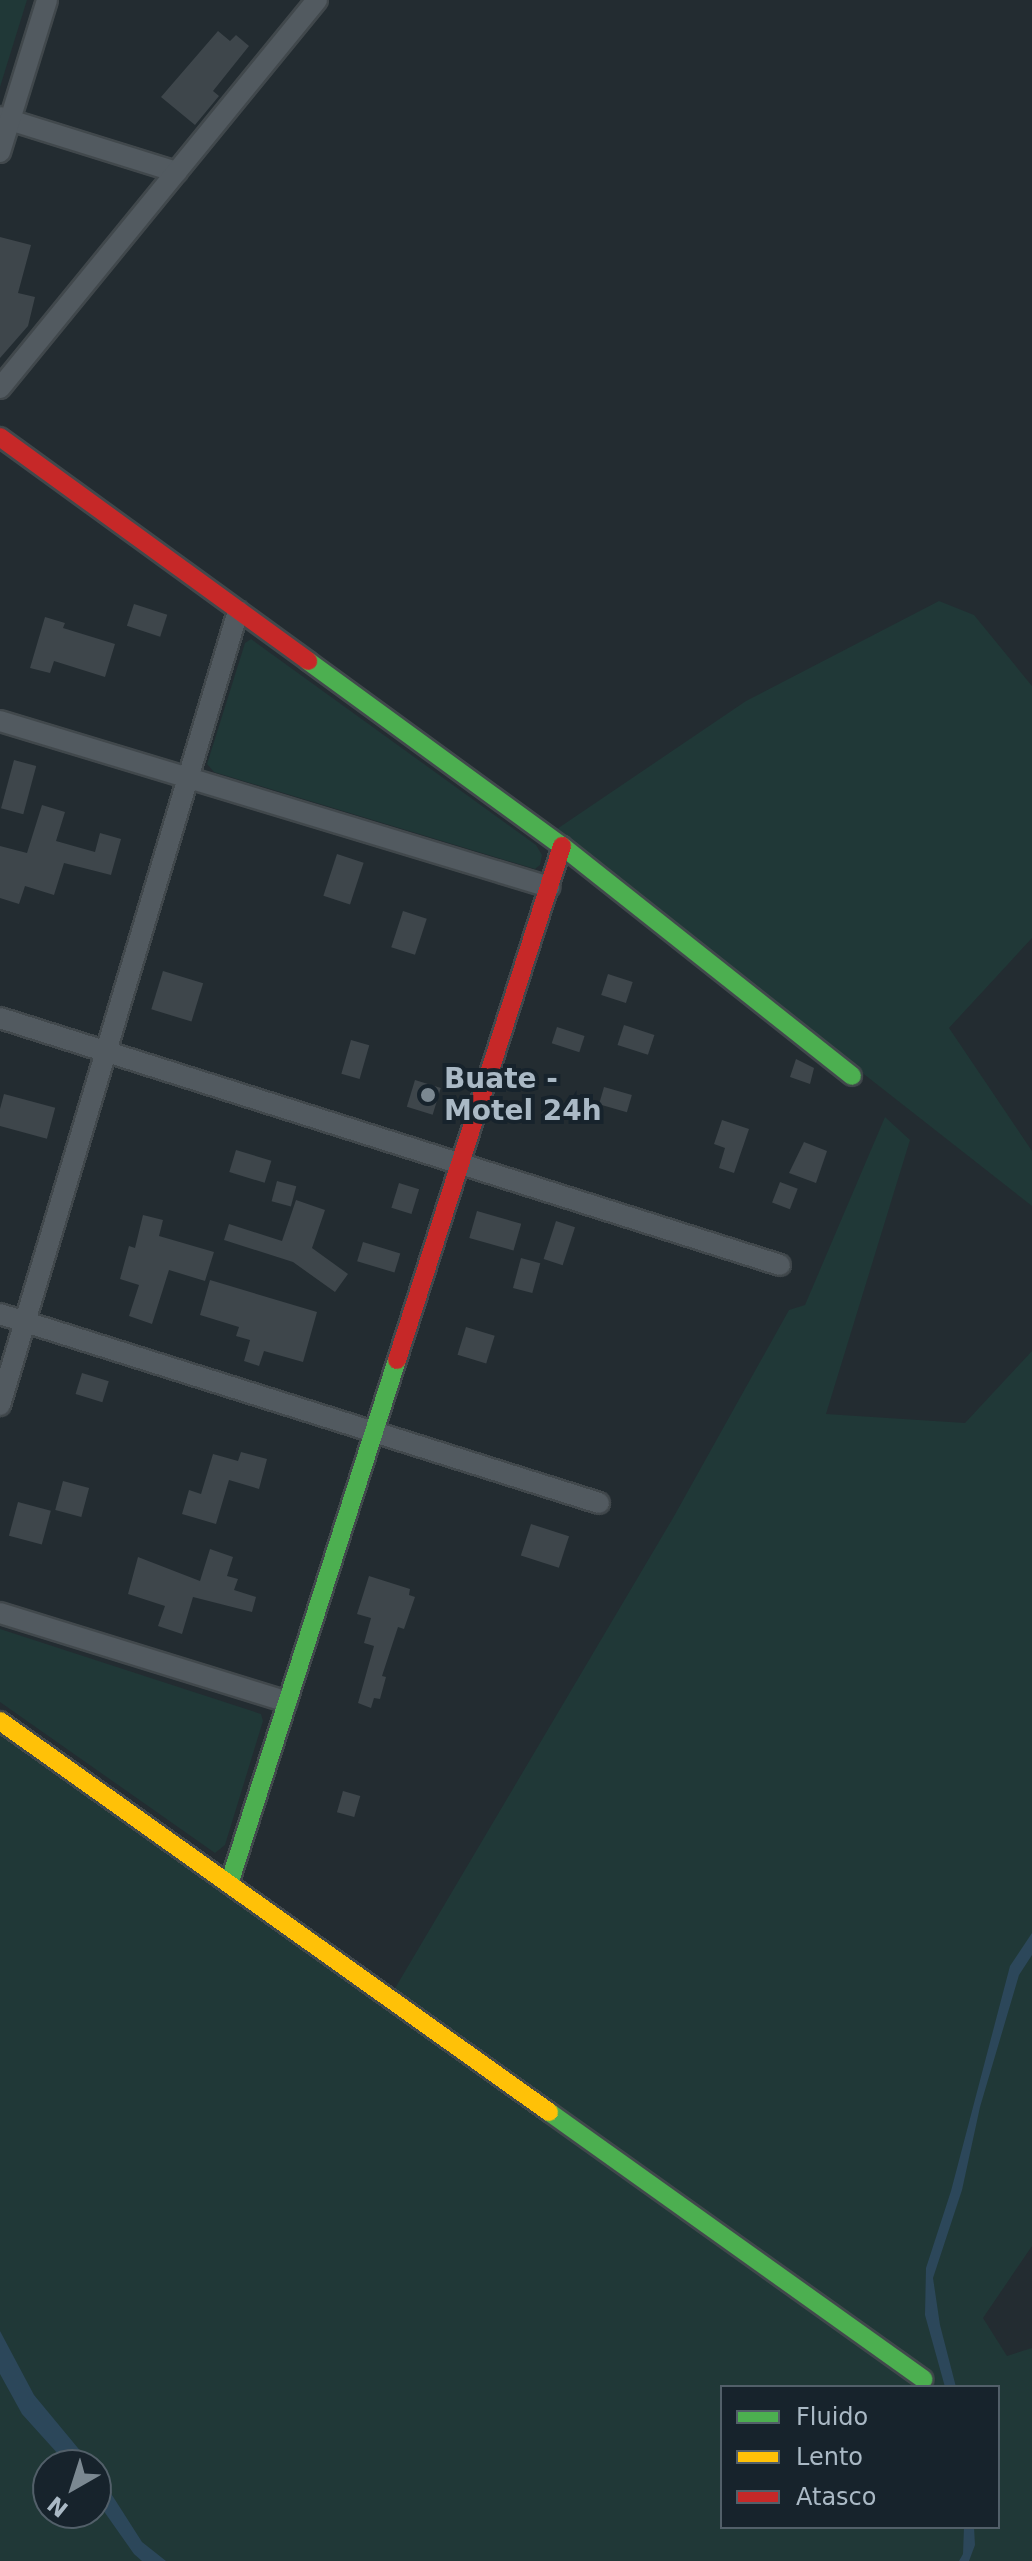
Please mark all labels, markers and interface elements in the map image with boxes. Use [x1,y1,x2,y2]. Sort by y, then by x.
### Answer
place label: Buate - Motel 24h [444,1062,602,1128]
marker: Buate - Motel 24h [419,1086,437,1104]
legend [720,2385,1000,2529]
text: Fluido [796,2403,868,2431]
text: Lento [796,2443,863,2471]
north arrow [32,2449,112,2529]
text: Atasco [796,2483,877,2511]
text: N [43,2491,73,2522]

